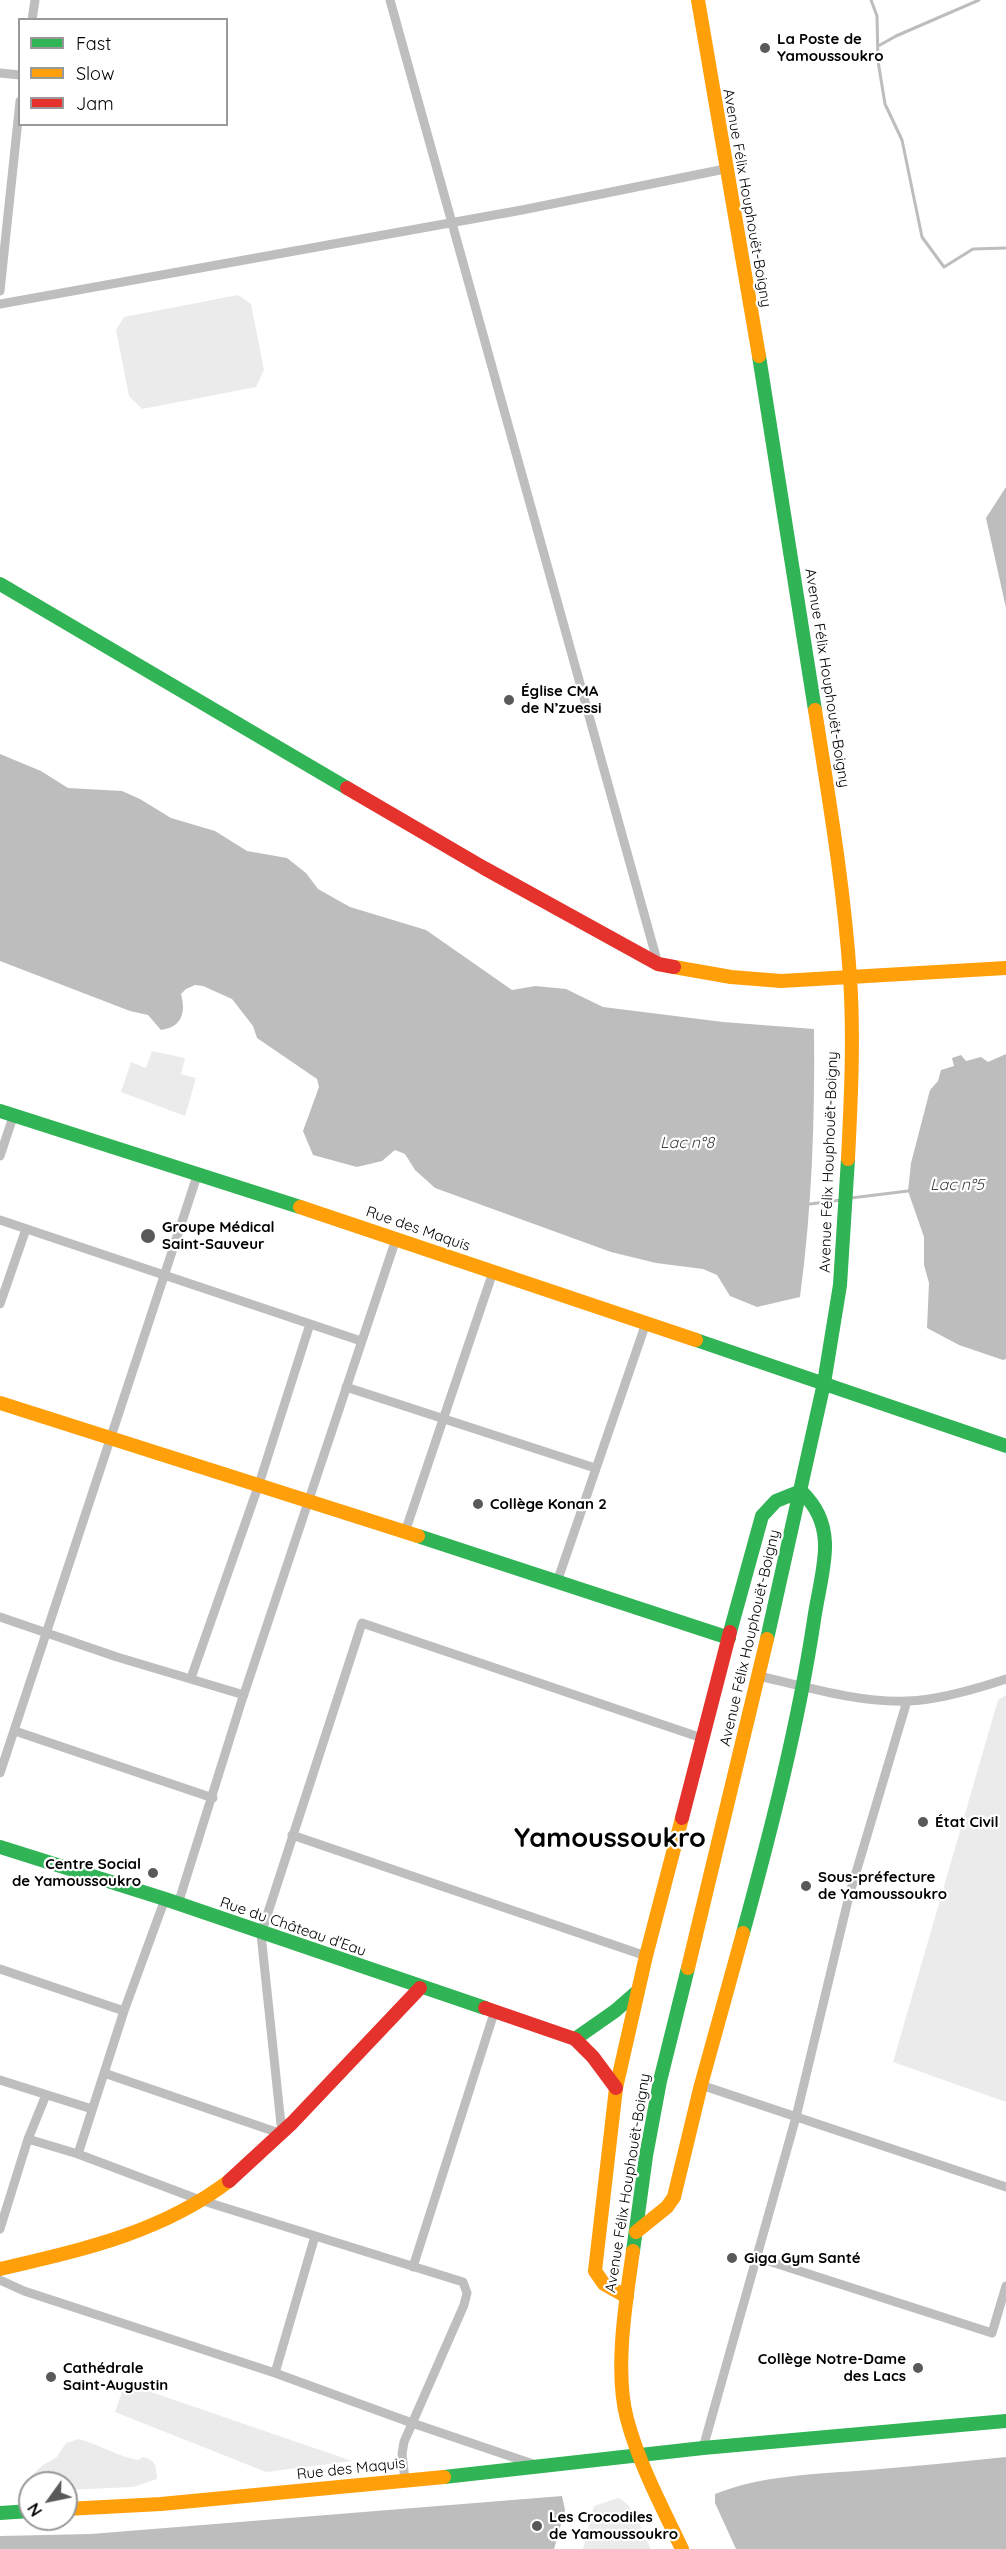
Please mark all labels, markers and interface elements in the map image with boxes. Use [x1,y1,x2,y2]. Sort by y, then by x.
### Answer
legend [18,18,228,126]
place label: La Poste de Yamoussoukro [777,30,884,65]
text: Fast [76,32,111,55]
marker: La Poste de Yamoussoukro [758,41,772,55]
text: Slow [76,62,114,85]
street label: Avenue Félix Houphouët-Boigny [719,87,775,309]
text: Jam [76,92,114,115]
street label: Avenue Félix Houphouët-Boigny [801,567,853,789]
place label: Église CMA de N’zuessi [521,682,602,717]
marker: Église CMA de N’zuessi [502,693,516,707]
street label: Avenue Félix Houphouët-Boigny [816,1051,842,1273]
water label: Lac n°8 [660,1133,714,1153]
water label: Lac n°5 [930,1175,984,1195]
street label: Rue des Maquis [364,1203,472,1255]
place label: Groupe Médical Saint-Sauveur [162,1218,275,1253]
marker: Groupe Médical Saint-Sauveur [139,1227,157,1245]
place label: Collège Konan 2 [490,1495,607,1513]
marker: Collège Konan 2 [471,1497,485,1511]
street label: Avenue Félix Houphouët-Boigny [716,1528,784,1748]
place label: État Civil [935,1813,998,1831]
marker: État Civil [916,1815,930,1829]
district label: Yamoussoukro [514,1823,706,1855]
place label: Centre Social de Yamoussoukro [12,1855,141,1890]
marker: Centre Social de Yamoussoukro [146,1866,160,1880]
place label: Sous-préfecture de Yamoussoukro [818,1868,947,1903]
marker: Sous-préfecture de Yamoussoukro [799,1879,813,1893]
street label: Rue du Château d'Eau [218,1894,368,1960]
street label: Avenue Félix Houphouët-Boigny [602,2072,654,2294]
place label: Giga Gym Santé [744,2249,861,2267]
marker: Giga Gym Santé [725,2251,739,2265]
place label: Collège Notre-Dame des Lacs [758,2350,906,2385]
place label: Cathédrale Saint-Augustin [63,2359,168,2394]
marker: Collège Notre-Dame des Lacs [911,2361,925,2375]
marker: Cathédrale Saint-Augustin [44,2370,58,2384]
street label: Rue des Maquis [296,2454,406,2484]
north arrow [18,2471,78,2531]
text: N [23,2499,46,2520]
place label: Les Crocodiles de Yamoussoukro [549,2508,678,2543]
marker: Les Crocodiles de Yamoussoukro [530,2519,544,2533]

